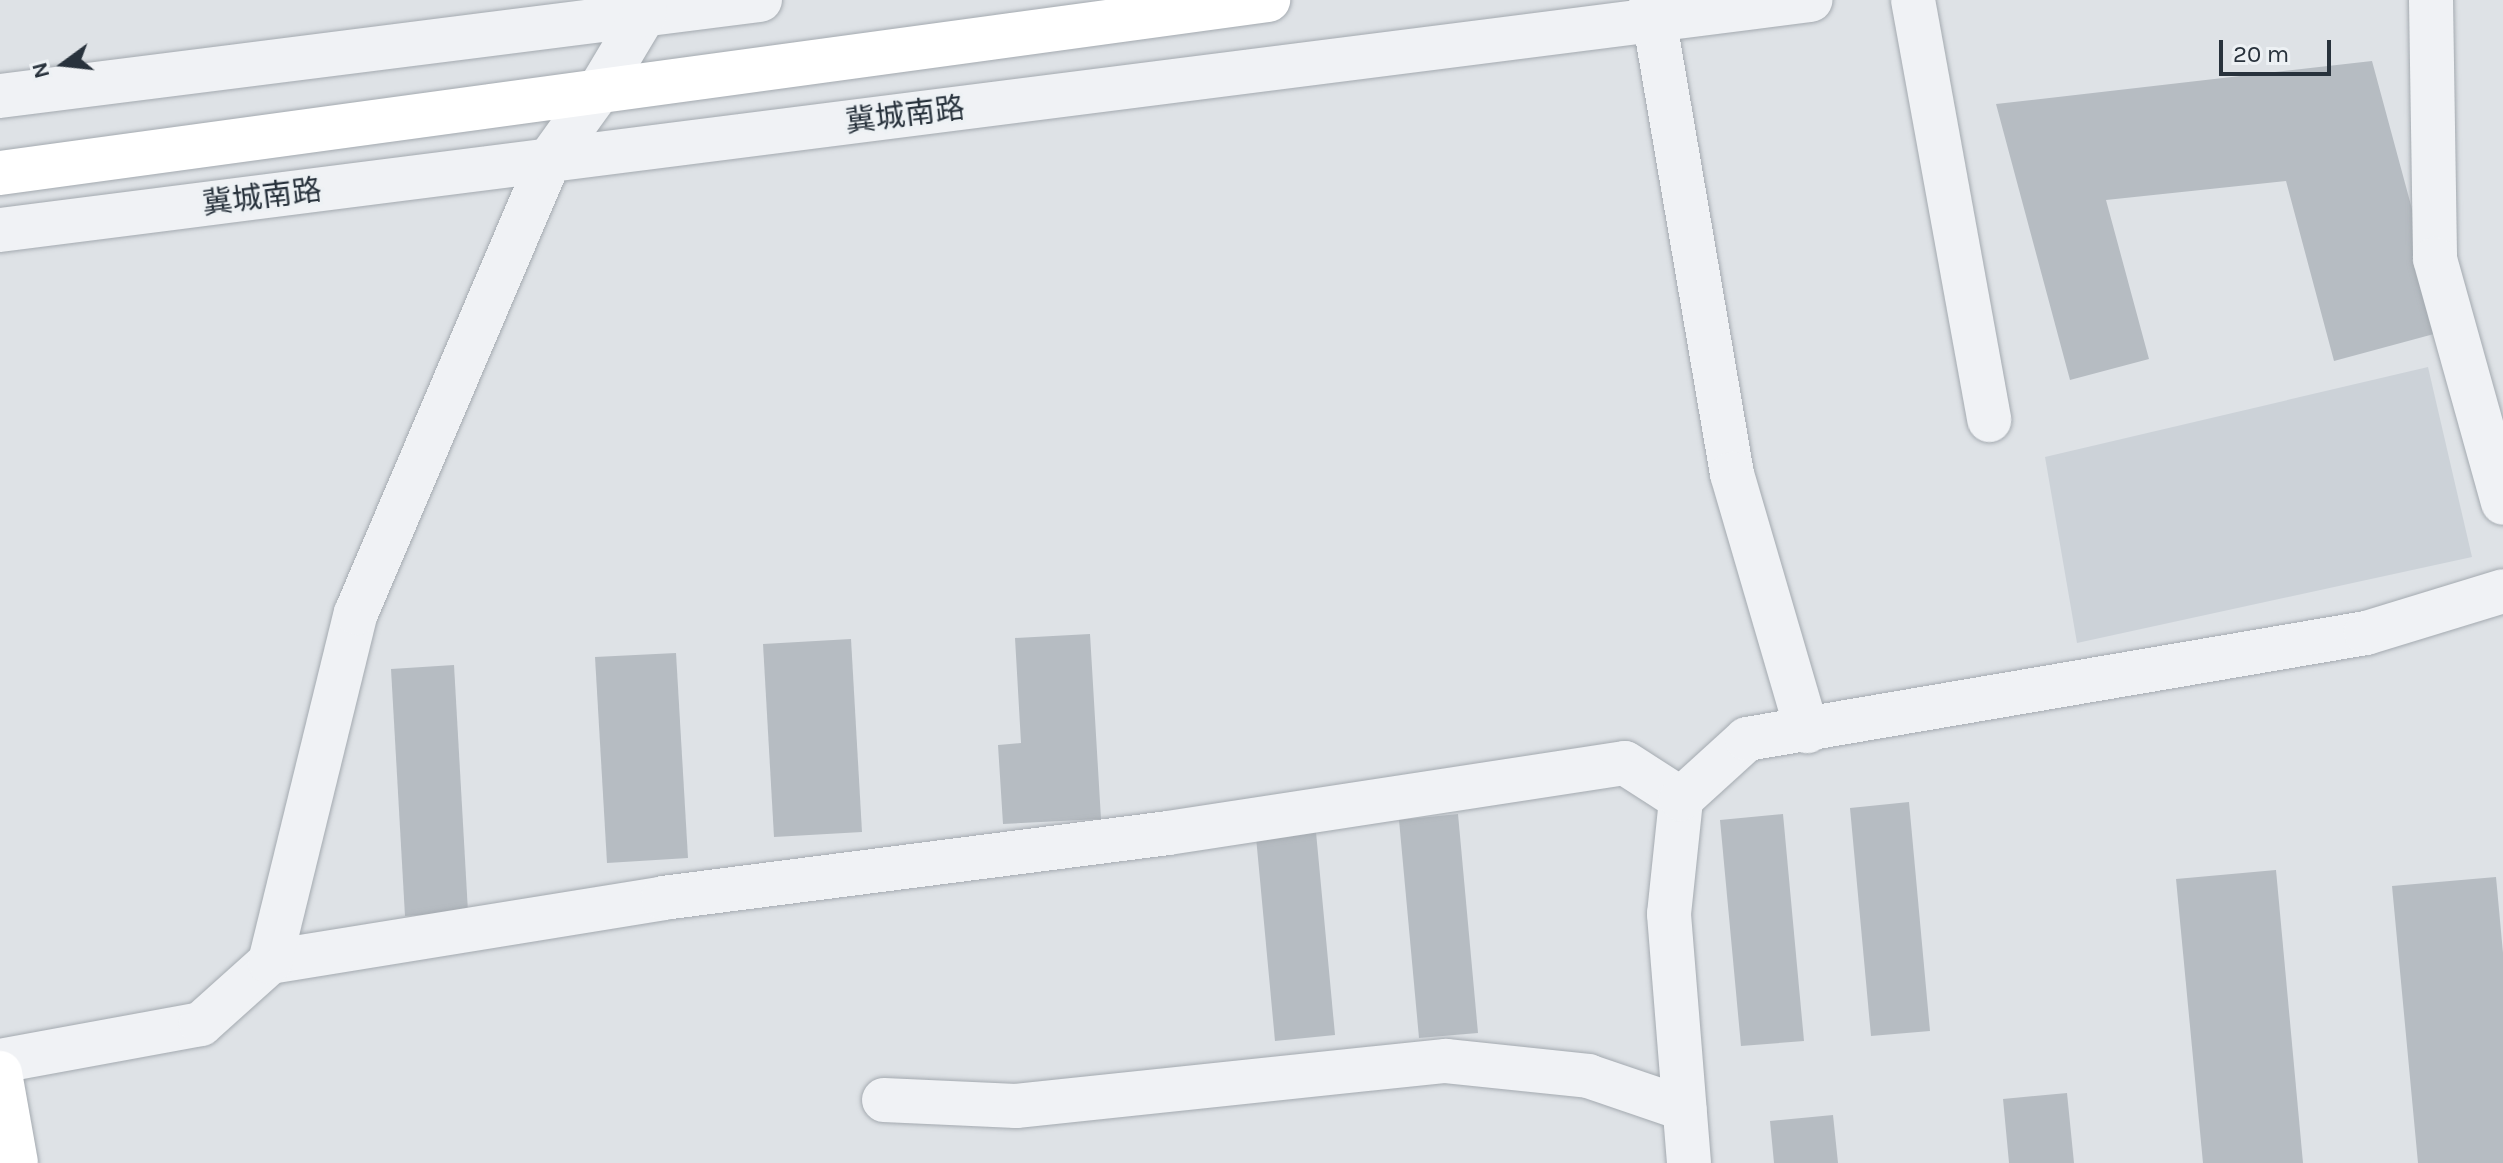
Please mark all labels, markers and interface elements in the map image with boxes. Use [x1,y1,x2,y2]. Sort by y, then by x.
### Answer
north arrow [24,24,104,104]
scale bar [2223,24,2335,74]
text: 20 m [2233,40,2289,68]
text: N [26,59,55,81]
street label: 冀城南路 [843,90,967,140]
street label: 冀城南路 [200,172,324,222]

